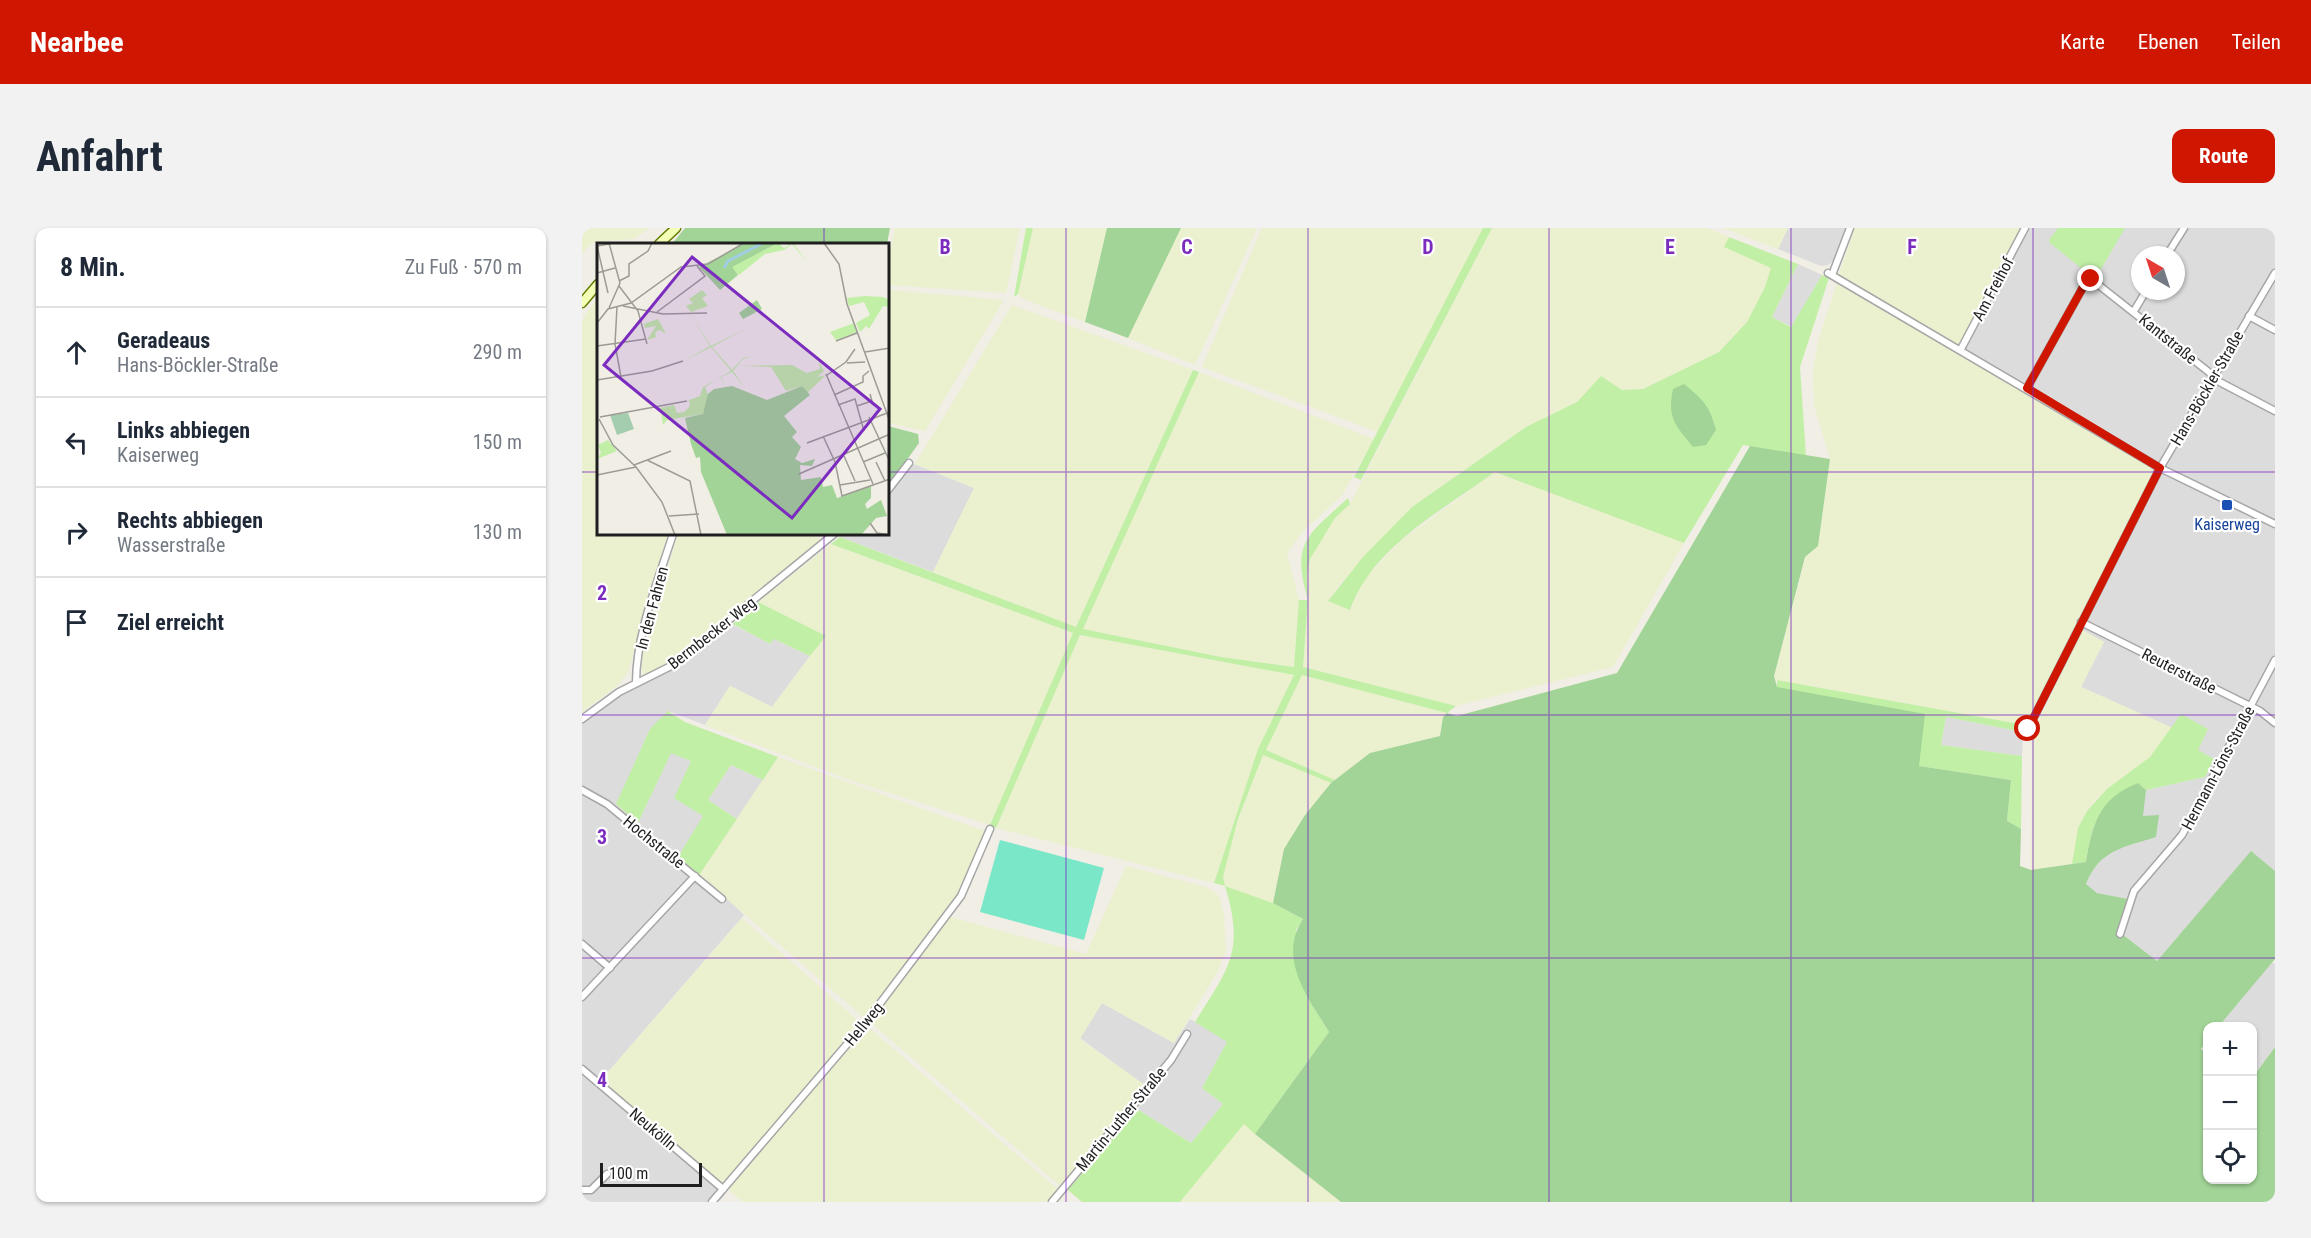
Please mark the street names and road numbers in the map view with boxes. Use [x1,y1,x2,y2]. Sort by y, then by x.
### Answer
street label: Am Freihof [1968,254,2018,324]
street label: Kantstraße [2135,310,2201,368]
street label: Hans-Böckler-Straße [2166,327,2248,449]
street label: In den Fahren [632,564,672,652]
street label: Bermbecker Weg [664,593,760,673]
street label: Reuterstraße [2139,644,2219,698]
street label: Hermann-Löns-Straße [2177,703,2259,833]
street label: Hochstraße [620,812,688,872]
street label: Hellweg [841,998,887,1050]
street label: Martin-Luther-Straße [1072,1063,1170,1175]
street label: Neukölln [626,1104,680,1154]

